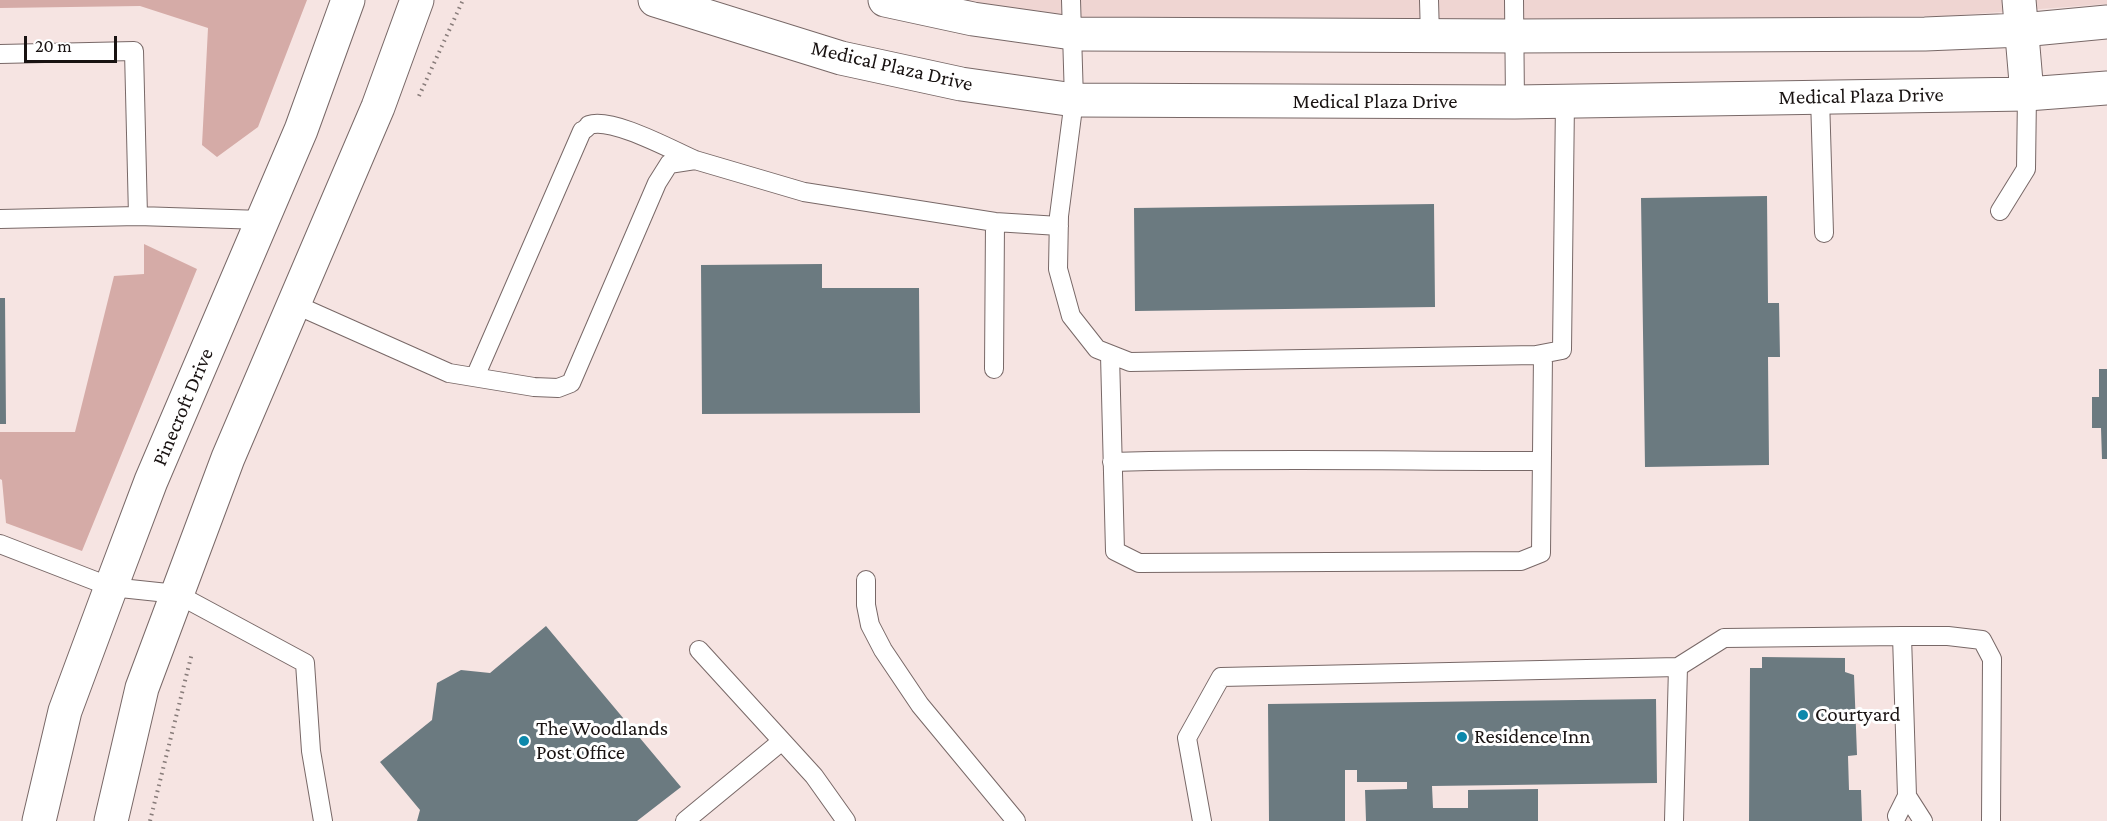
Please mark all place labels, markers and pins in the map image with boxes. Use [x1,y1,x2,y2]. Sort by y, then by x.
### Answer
place label: Courtyard [1815,702,1900,728]
marker: Courtyard [1796,708,1810,722]
place label: The Woodlands Post Office [536,716,668,766]
place label: Residence Inn [1474,724,1591,750]
marker: Residence Inn [1455,730,1469,744]
marker: The Woodlands Post Office [517,734,531,748]

